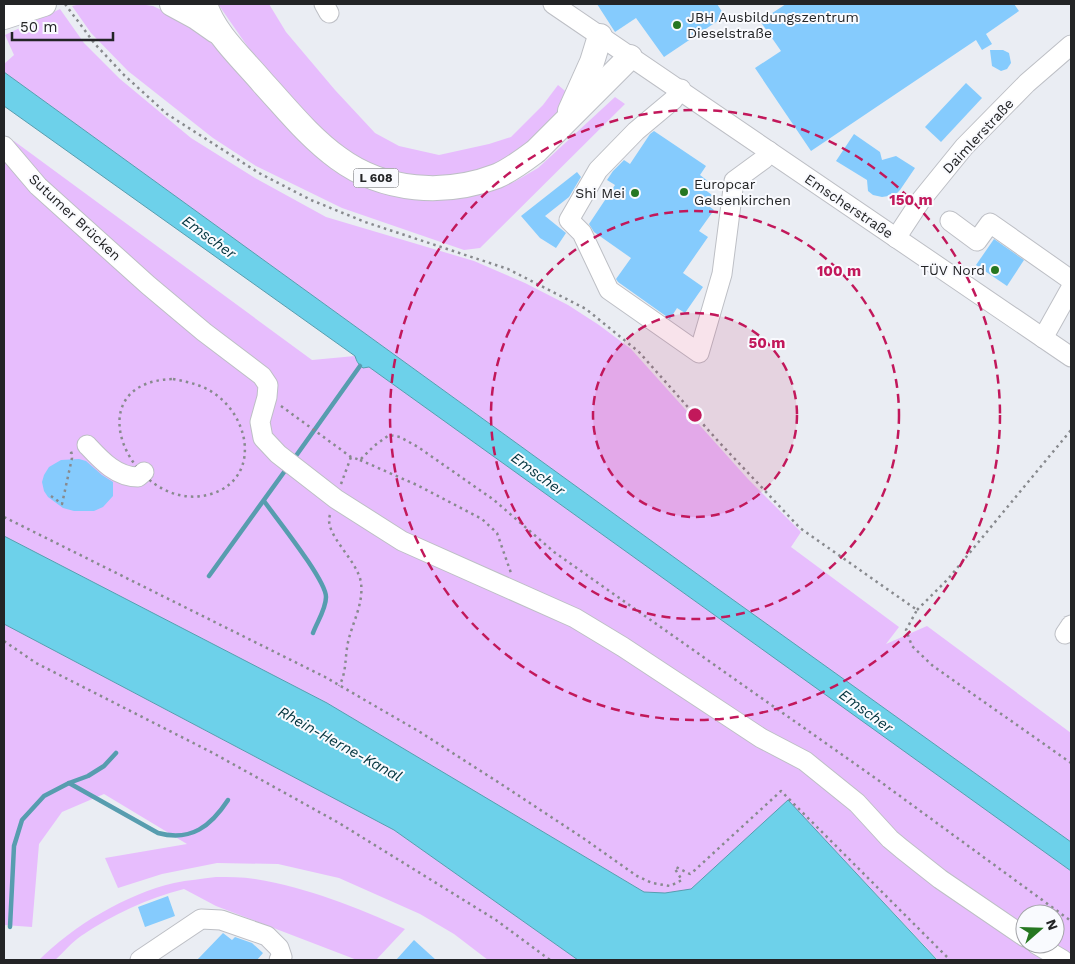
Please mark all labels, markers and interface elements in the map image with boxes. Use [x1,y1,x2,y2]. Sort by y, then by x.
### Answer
place label: JBH Ausbildungszentrum Dieselstraße [687,9,859,41]
scale bar [12,10,114,42]
text: 50 m [20,18,57,36]
marker: JBH Ausbildungszentrum Dieselstraße [671,19,683,31]
street label: Daimlerstraße [939,95,1017,177]
road number: L 608 [354,168,398,188]
street label: Sutumer Brücken [26,170,124,264]
street label: Emscherstraße [802,171,896,241]
place label: Europcar Gelsenkirchen [694,176,791,208]
place label: Shi Mei [575,185,625,201]
marker: Europcar Gelsenkirchen [678,186,690,198]
marker: Shi Mei [629,187,641,199]
text: 150 m [889,191,933,209]
water label: Emscher [179,211,240,263]
text: 100 m [817,262,861,280]
place label: TÜV Nord [920,262,985,278]
marker: TÜV Nord [989,264,1001,276]
text: 50 m [749,334,785,352]
centre of rings [686,406,704,424]
water label: Emscher [508,448,569,500]
water label: Emscher [836,685,897,737]
water label: Rhein-Herne-Kanal [275,703,405,786]
north arrow [1015,904,1065,954]
text: N [1043,917,1062,932]

